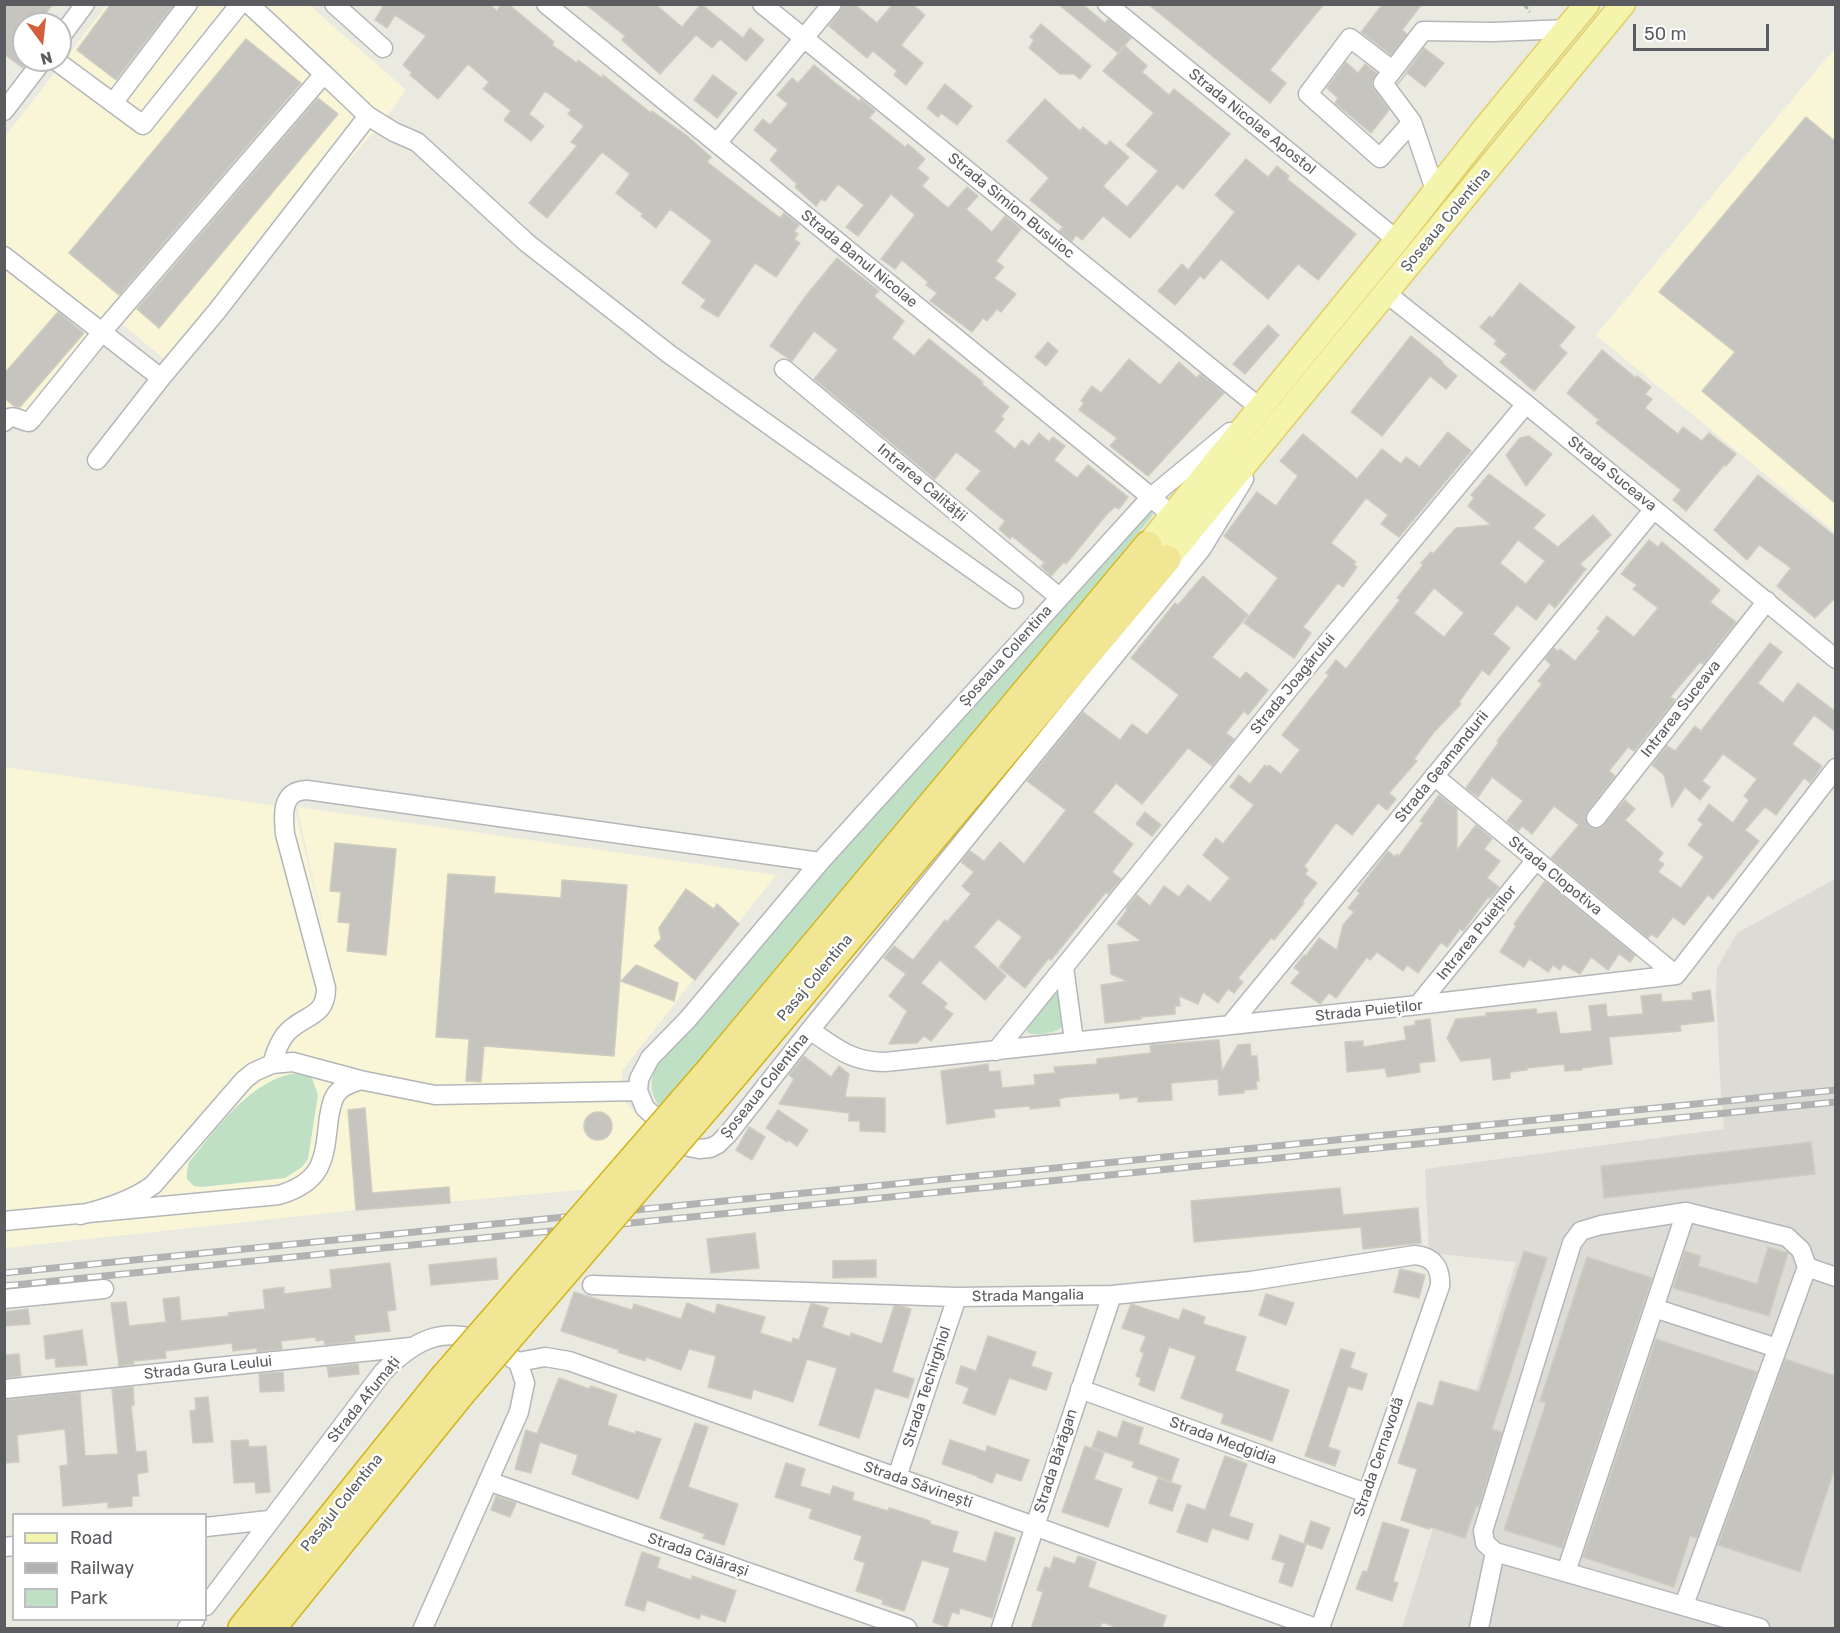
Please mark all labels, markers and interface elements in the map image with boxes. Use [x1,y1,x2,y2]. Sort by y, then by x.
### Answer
north arrow [12,12,72,72]
scale bar [1636,12,1772,50]
text: 50 m [1644,23,1687,45]
text: N [38,47,54,69]
street label: Strada Nicolae Apostol [1185,65,1319,179]
street label: Strada Simion Busuioc [944,149,1078,263]
street label: Șoseaua Colentina [1397,165,1495,275]
street label: Strada Banul Nicolae [797,206,921,312]
street label: Strada Suceava [1564,433,1660,515]
street label: Intrarea Calității [874,440,970,526]
street label: Șoseaua Colentina [956,602,1056,710]
street label: Strada Joagărului [1247,630,1339,738]
street label: Intrarea Suceava [1638,657,1724,761]
street label: Strada Geamandurii [1391,708,1493,826]
street label: Strada Clopotiva [1504,833,1606,919]
street label: Intrarea Puieților [1433,882,1521,984]
street label: Pasaj Colentina [773,931,857,1025]
street label: Strada Puieților [1314,996,1424,1026]
street label: Șoseaua Colentina [717,1030,813,1142]
street label: Strada Mangalia [972,1286,1084,1306]
street label: Strada Techirghiol [899,1324,955,1450]
street label: Strada Gura Leului [143,1352,273,1384]
street label: Strada Afumați [324,1353,404,1447]
street label: Strada Cernavodă [1350,1395,1408,1519]
street label: Strada Bărăgan [1031,1407,1081,1515]
street label: Strada Medgidia [1167,1413,1279,1469]
street label: Pasajul Colentina [297,1451,387,1555]
street label: Strada Săvinești [861,1458,975,1512]
legend [12,1513,207,1621]
text: Road [70,1527,113,1549]
street label: Strada Călărași [645,1529,751,1581]
text: Railway [70,1557,134,1579]
text: Park [70,1587,107,1609]

